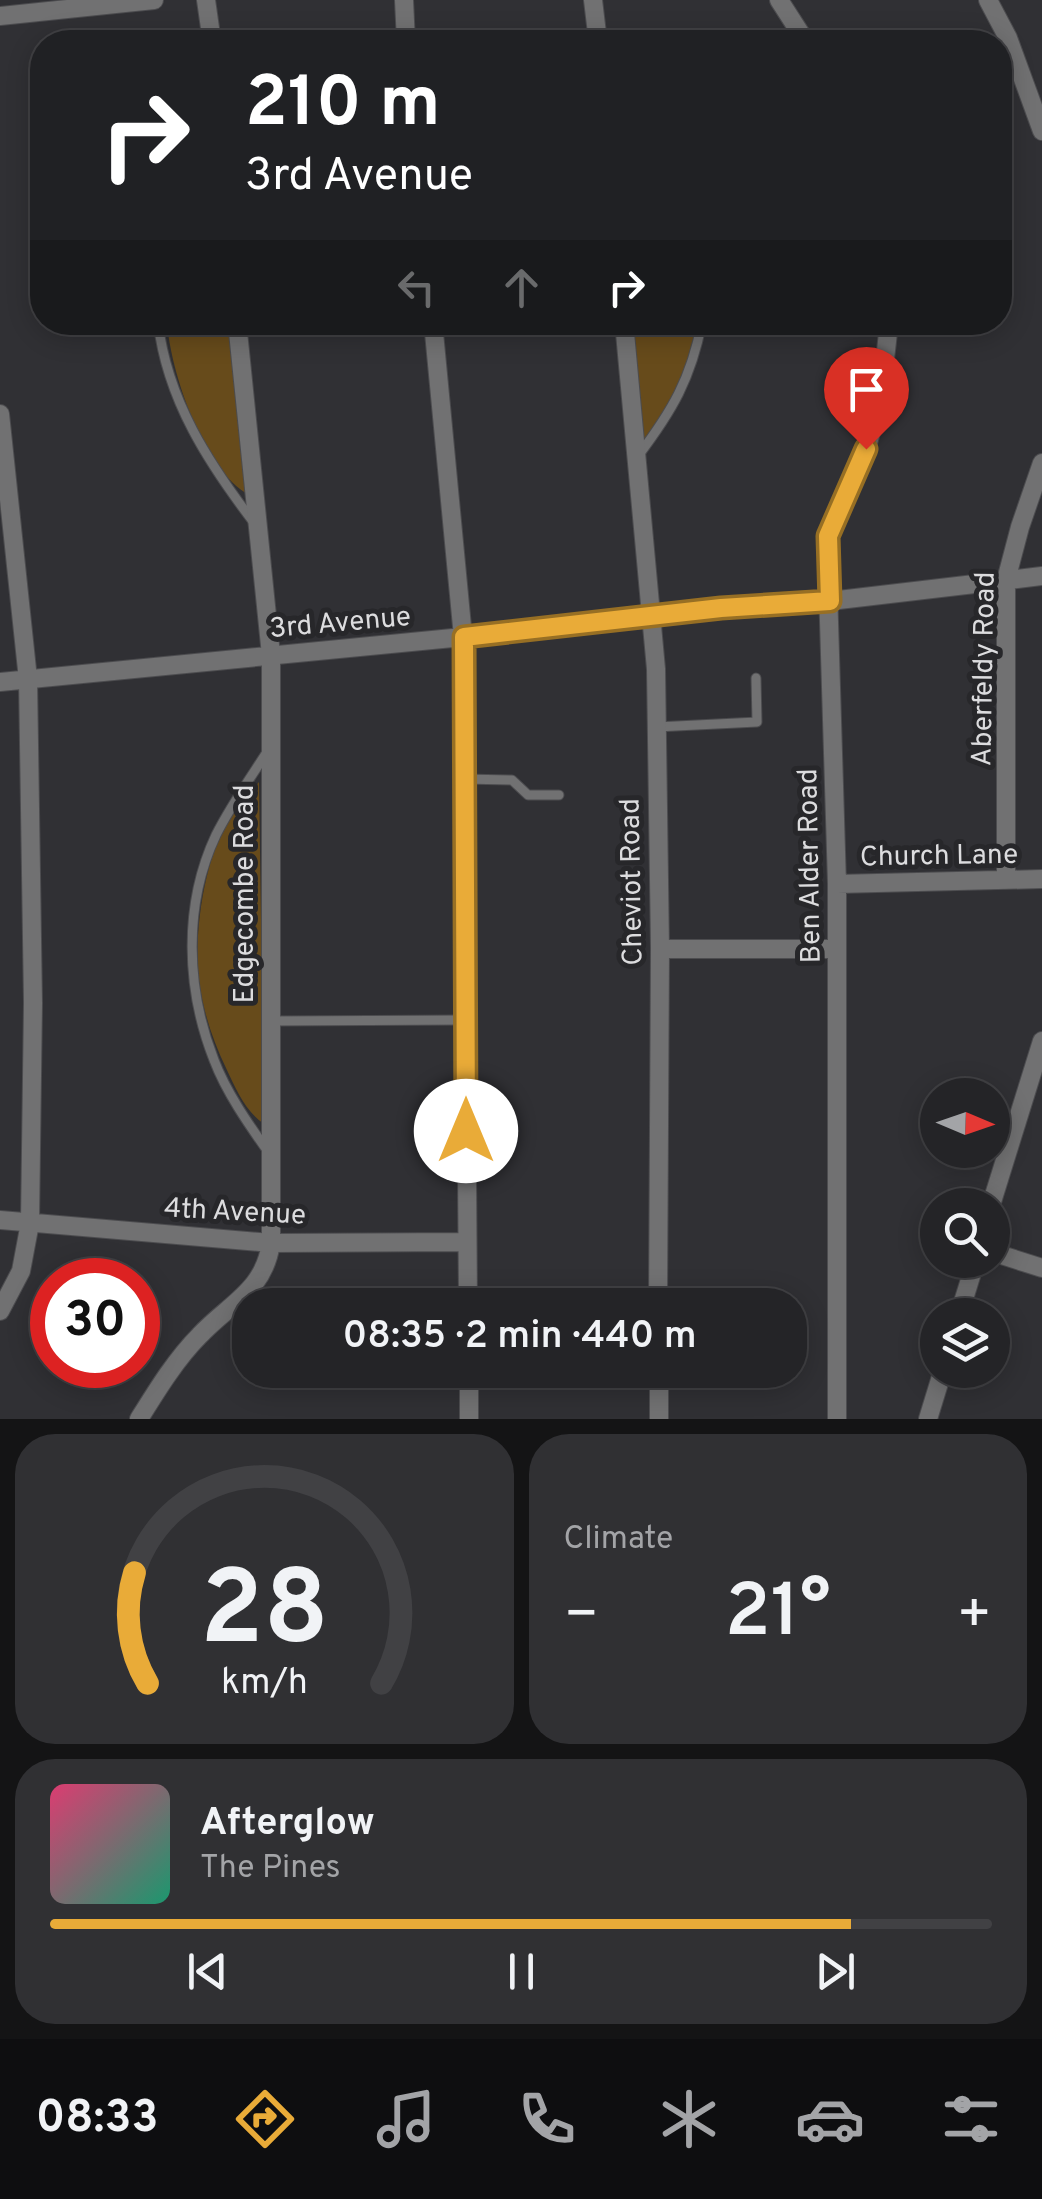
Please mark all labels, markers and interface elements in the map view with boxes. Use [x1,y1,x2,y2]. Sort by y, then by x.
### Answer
text: 210 m [245,62,441,151]
icon: right [80,70,210,200]
text: 3rd Avenue [245,149,473,206]
icon: left [389,260,444,315]
icon: ahead [494,260,549,315]
icon: right [599,260,654,315]
pin [824,347,909,450]
icon: arrive [839,362,894,417]
street label: Aberfeldy Road [965,571,1005,767]
street label: 3rd Avenue [268,600,413,648]
street label: Ben Alder Road [791,768,831,964]
street label: Edgecombe Road [228,785,264,1003]
street label: Cheviot Road [614,798,652,966]
street label: Church Lane [860,838,1019,876]
north arrow [920,1078,1010,1168]
map controls [920,1078,1010,1388]
position arrow [414,1079,518,1183]
button: search [920,1188,1010,1278]
street label: 4th Avenue [163,1191,307,1235]
speed limit sign: 30 [30,1258,160,1388]
button: layers [920,1298,1010,1388]
text: 08:35 · 2 min · 440 m [342,1313,697,1362]
text: Climate [564,1520,673,1560]
text: 28 [200,1549,329,1681]
text: 21° [725,1568,831,1663]
text: − [564,1582,599,1652]
text: + [957,1582,992,1652]
text: km/h [221,1661,308,1707]
text: Afterglow [200,1800,375,1849]
text: The Pines [200,1849,341,1889]
icon: previous [180,1944,235,1999]
icon: pause [494,1944,549,1999]
icon: next [808,1944,863,1999]
icon: directions [230,2084,300,2154]
icon: music [371,2084,441,2154]
icon: phone [512,2084,582,2154]
icon: climate [654,2084,724,2154]
icon: car [795,2084,865,2154]
icon: filters [936,2084,1006,2154]
text: 08:33 [36,2091,158,2148]

